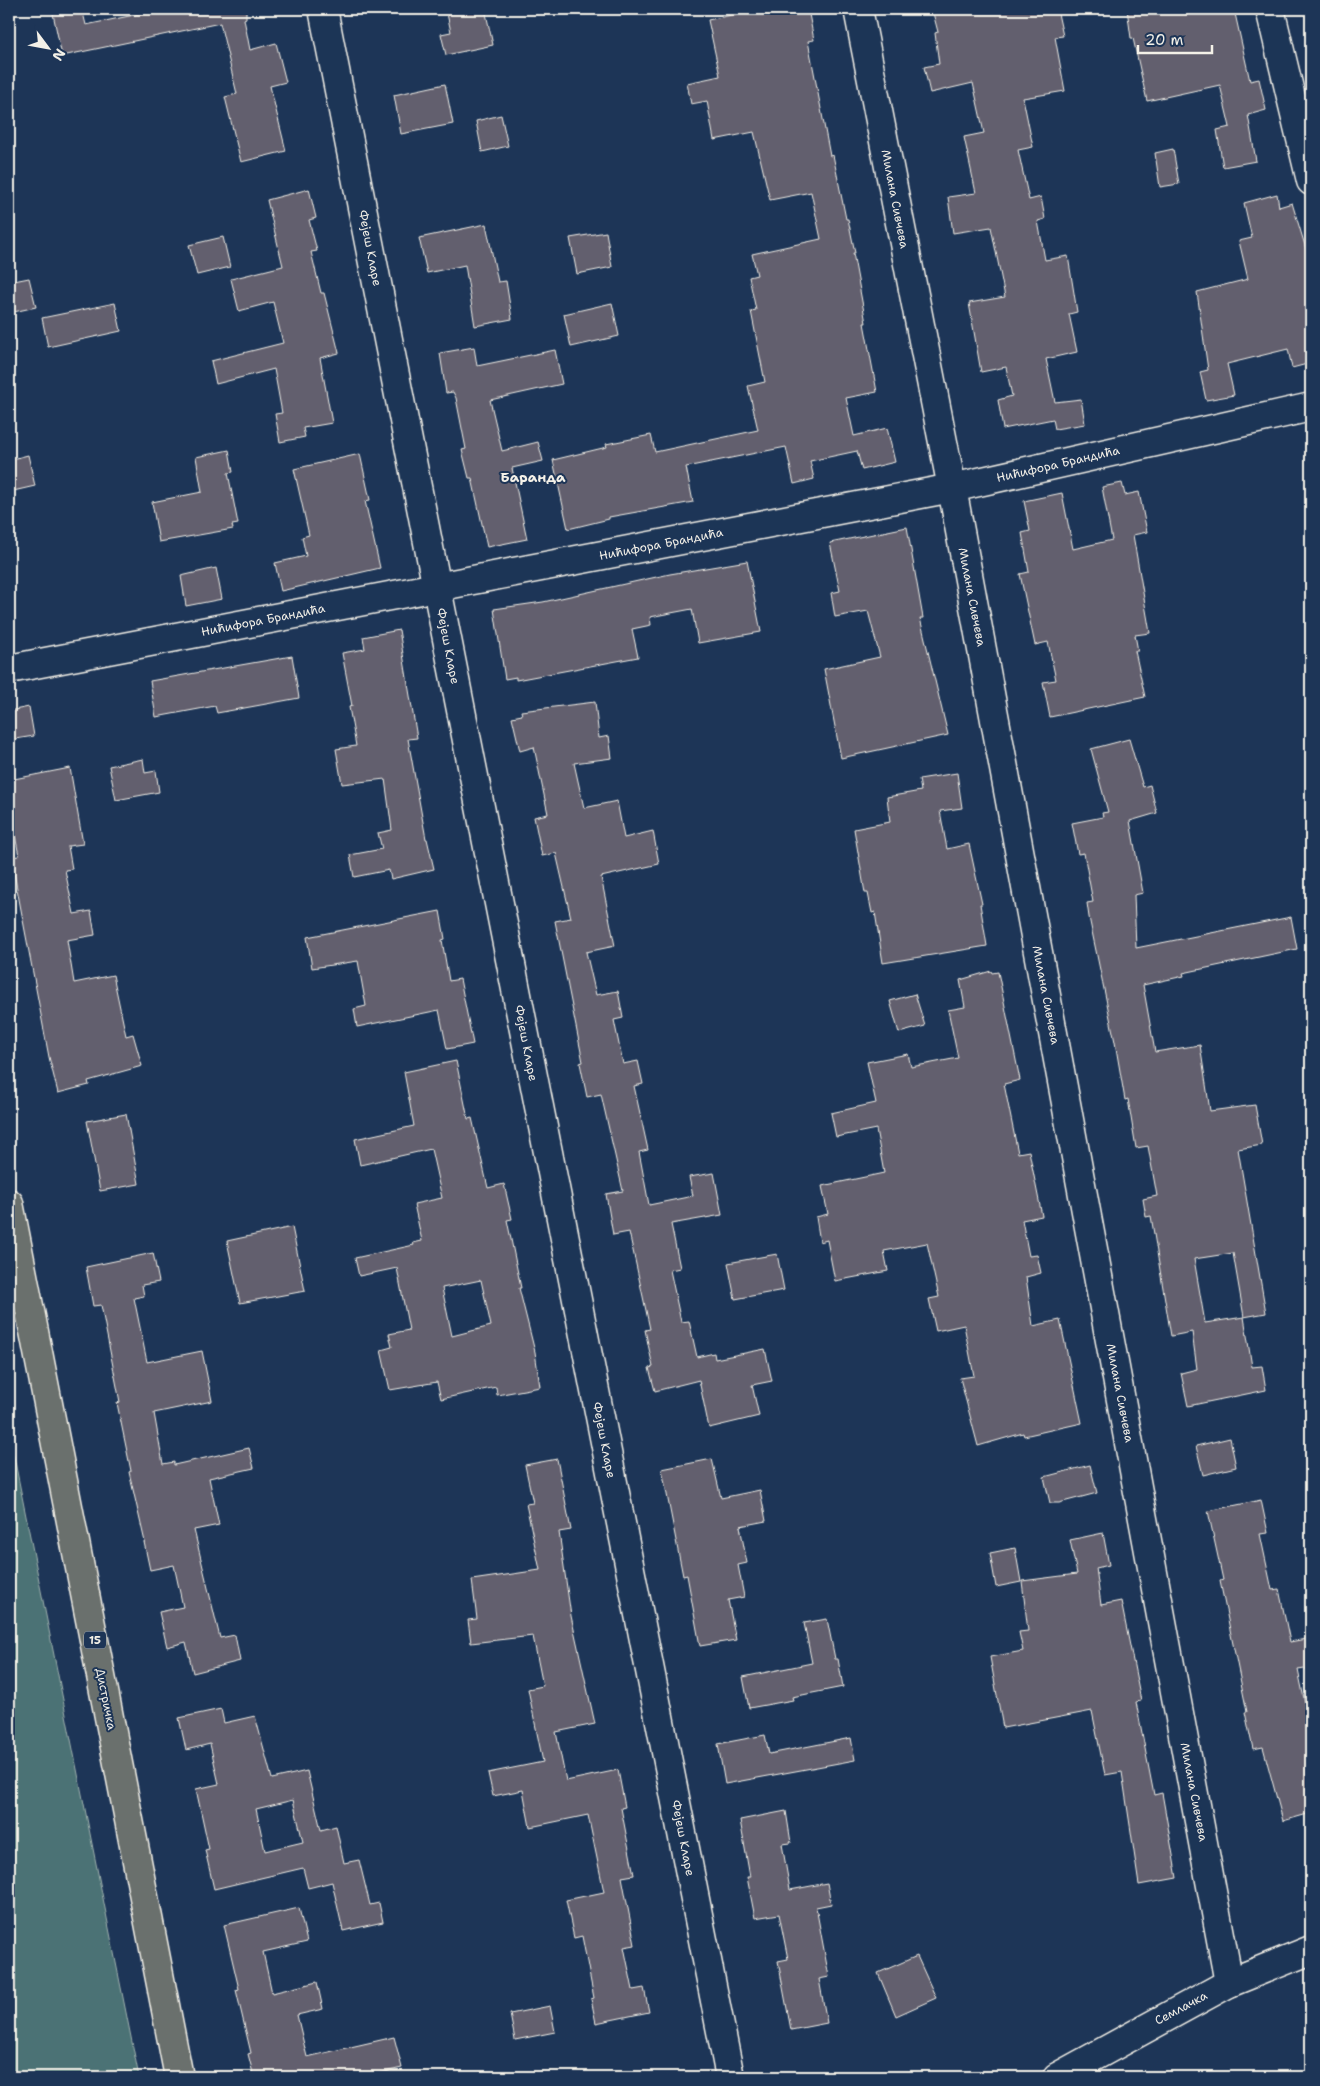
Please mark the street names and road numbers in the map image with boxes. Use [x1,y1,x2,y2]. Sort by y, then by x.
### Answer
street label: Милана Сивчева [878,148,913,250]
street label: Фејеш Кларе [355,209,385,288]
street label: Нићифора Брандића [995,442,1122,486]
street label: Нићифора Брандића [598,524,725,564]
street label: Милана Сивчева [955,546,990,648]
street label: Нићифора Брандића [200,600,327,640]
street label: Фејеш Кларе [433,607,463,686]
street label: Милана Сивчева [1029,944,1064,1046]
street label: Фејеш Кларе [511,1004,541,1083]
street label: Милана Сивчева [1103,1342,1138,1444]
street label: Фејеш Кларе [589,1401,619,1480]
road number: 15 [84,1632,106,1648]
street label: Дистричка [92,1667,120,1732]
street label: Милана Сивчева [1177,1741,1212,1843]
street label: Фејеш Кларе [668,1799,698,1878]
street label: Семлачка [1152,1987,1211,2029]

